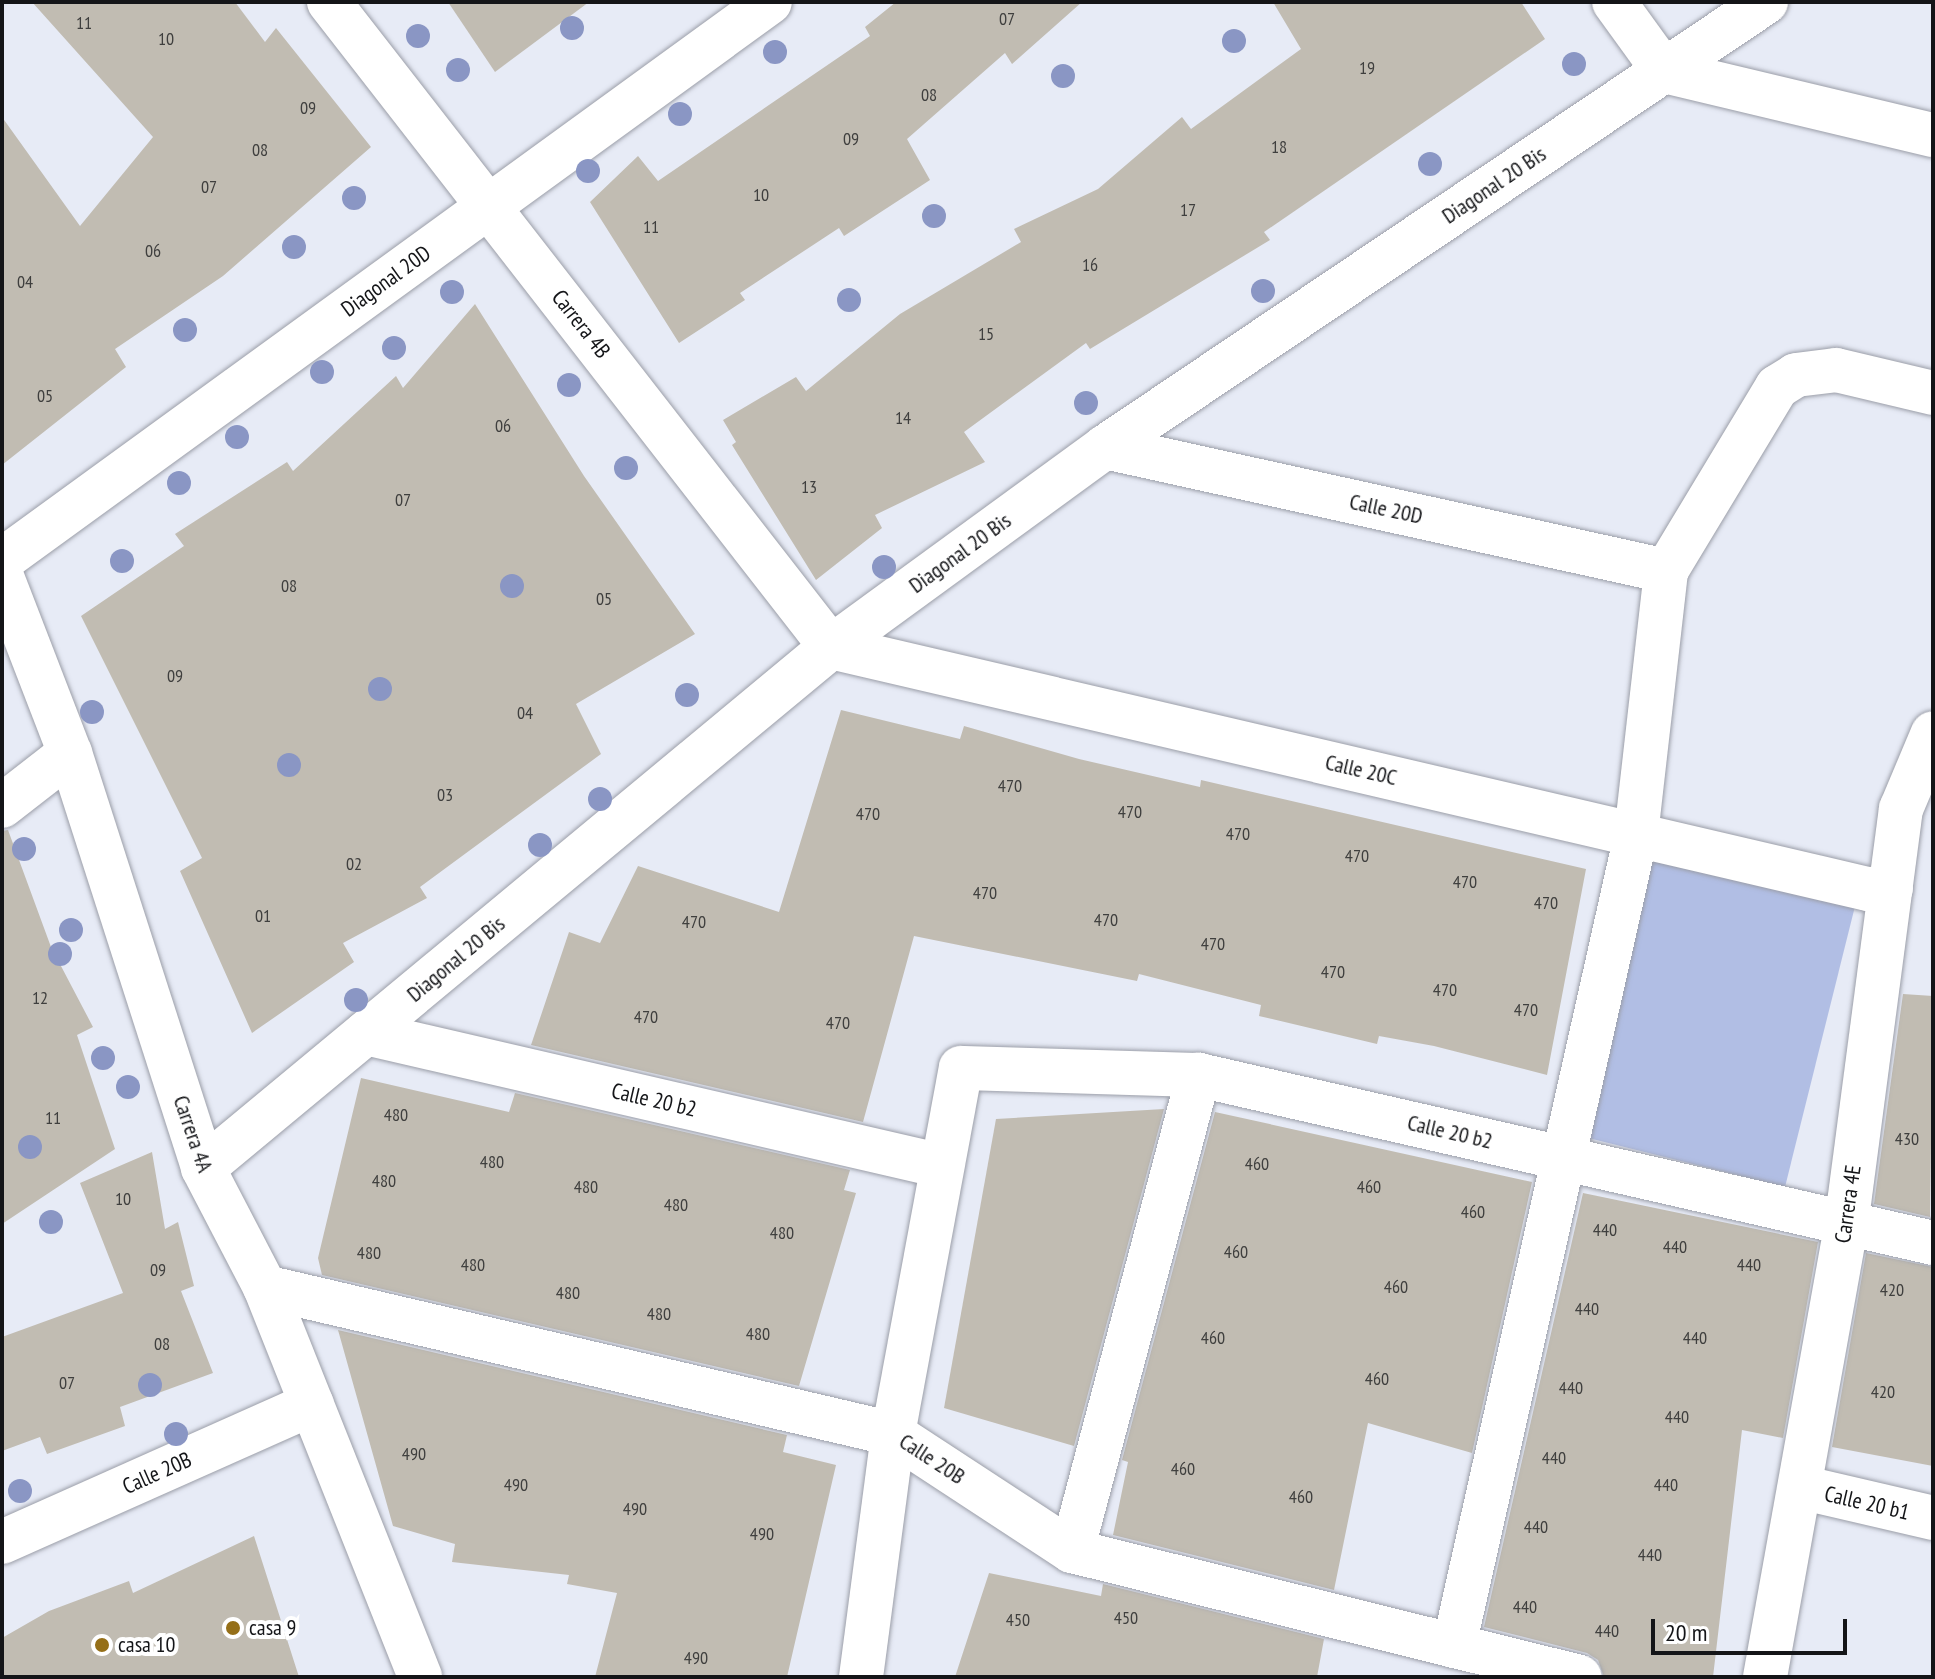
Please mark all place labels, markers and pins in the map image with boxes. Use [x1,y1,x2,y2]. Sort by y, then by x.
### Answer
place label: casa 9 [249,1615,296,1641]
marker: casa 9 [224,1619,242,1637]
place label: casa 10 [118,1632,175,1658]
marker: casa 10 [93,1636,111,1654]

